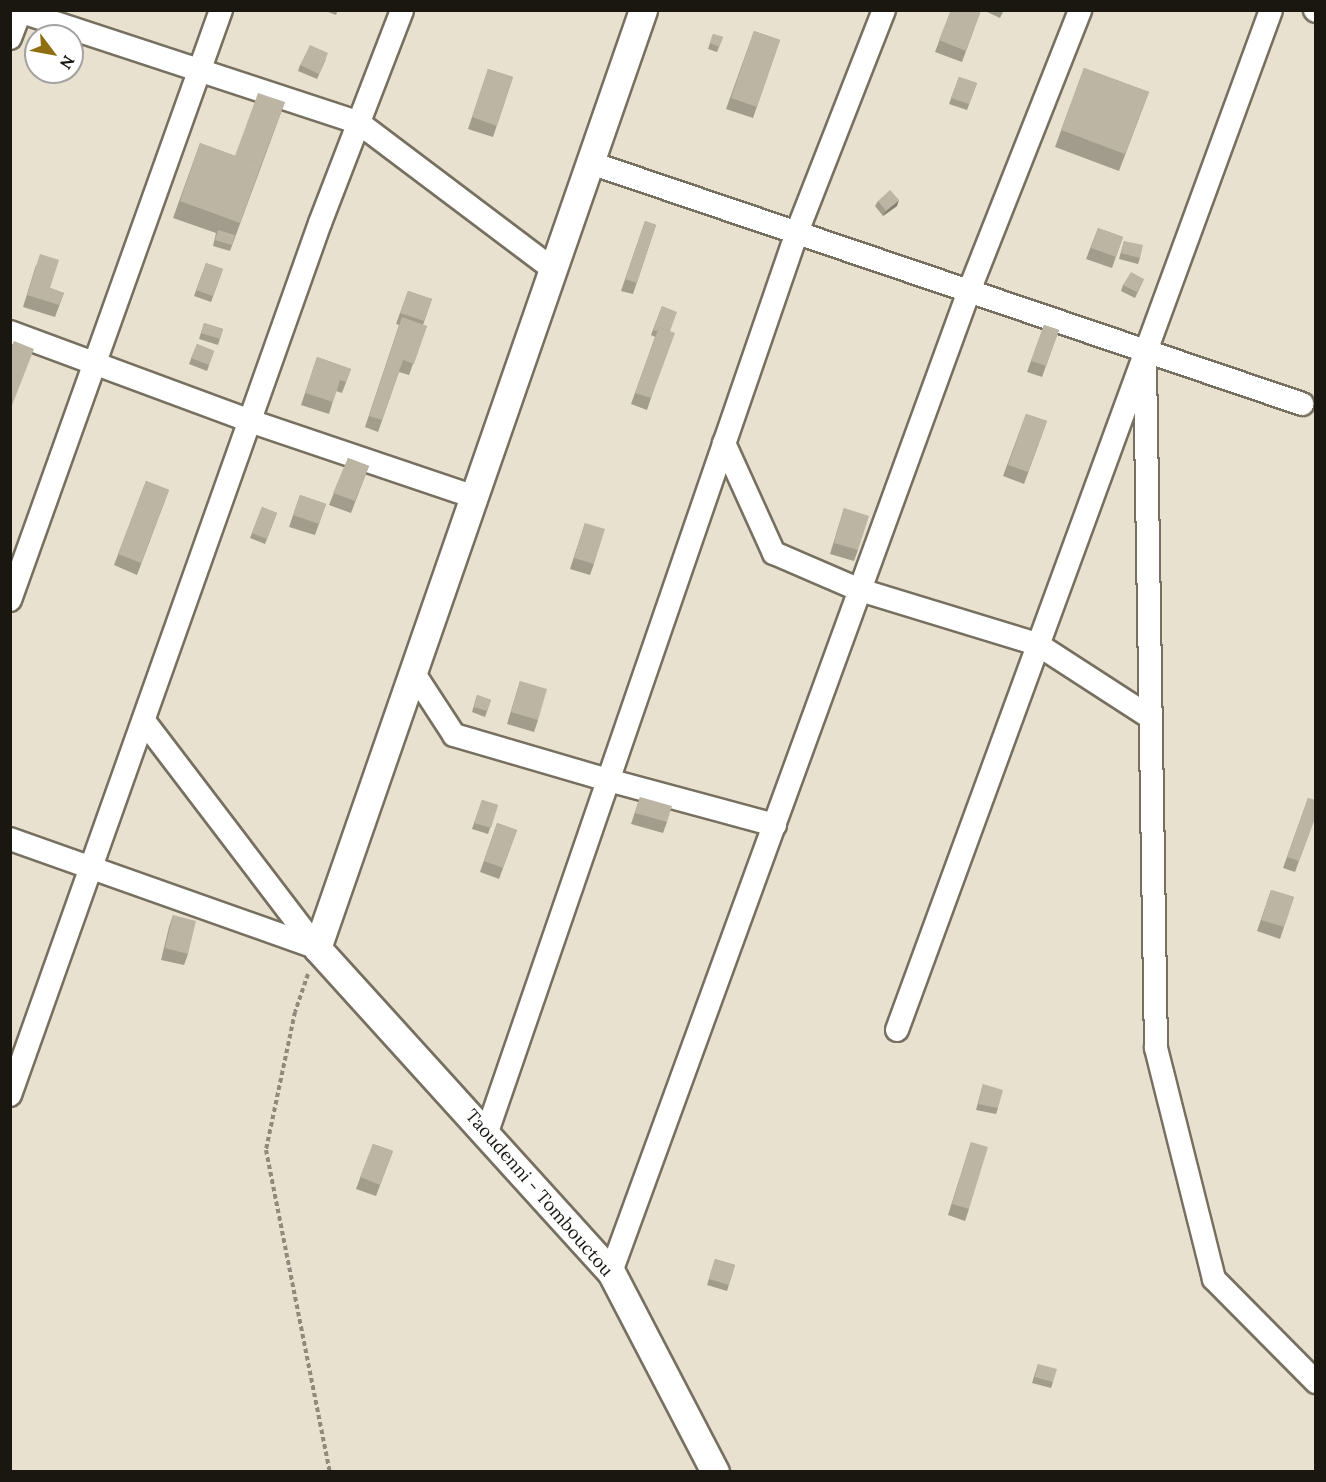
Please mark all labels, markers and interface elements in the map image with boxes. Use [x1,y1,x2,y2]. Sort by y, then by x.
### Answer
north arrow [24,24,84,84]
text: N [56,52,79,73]
street label: Taoudenni - Tombouctou [461,1105,617,1281]

